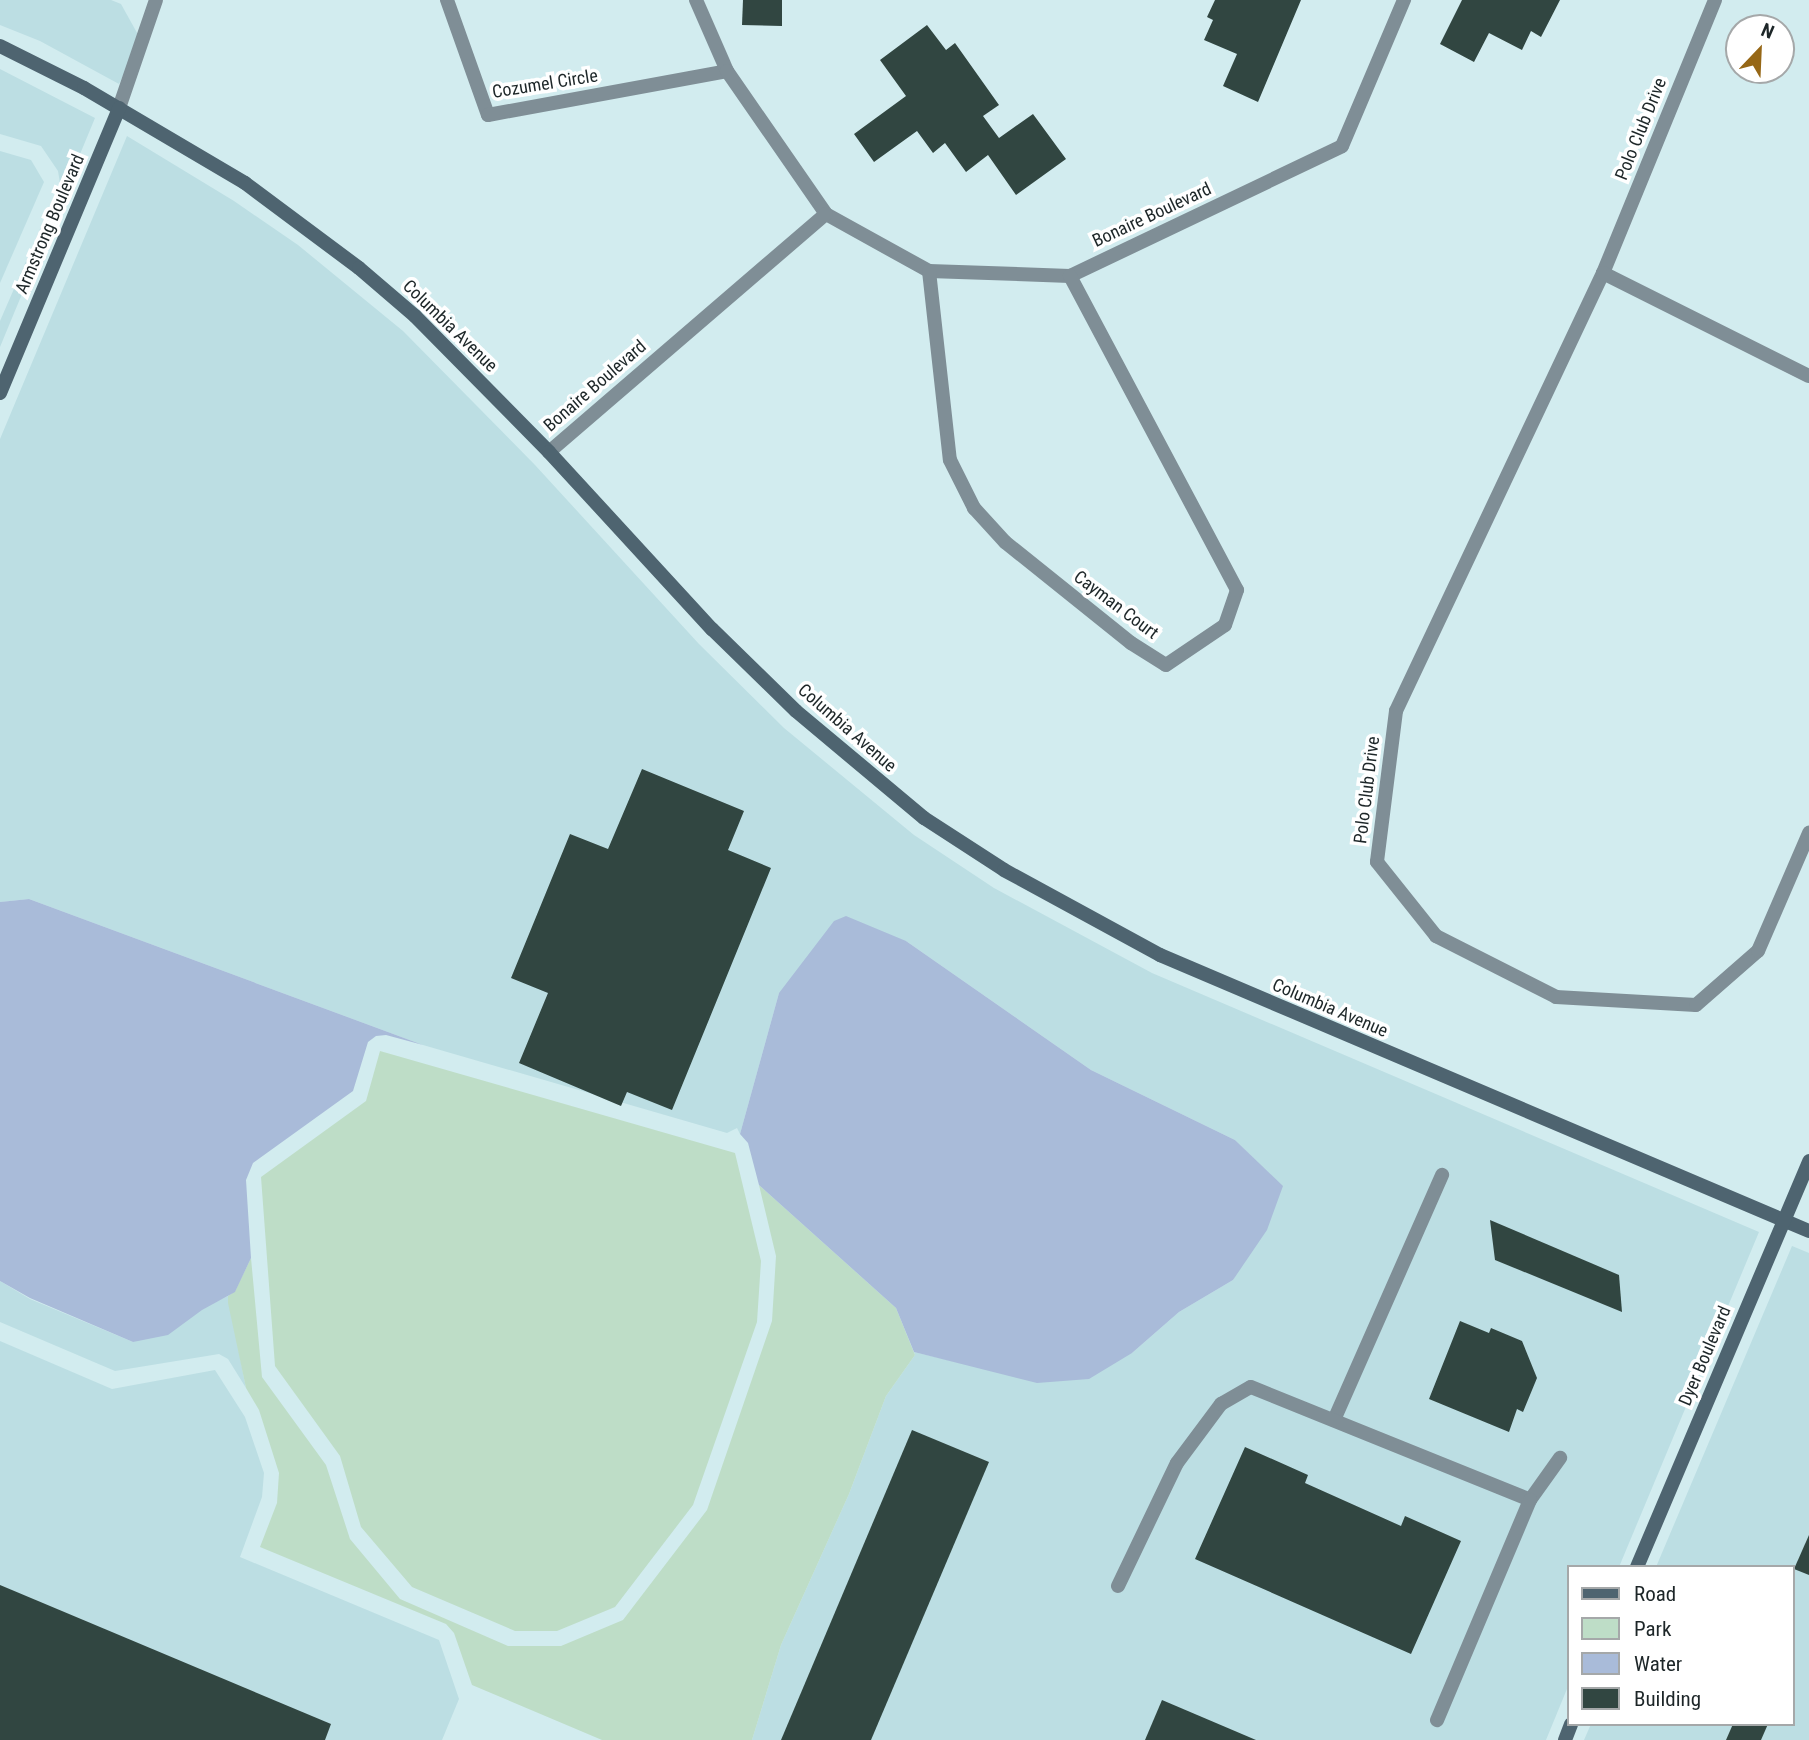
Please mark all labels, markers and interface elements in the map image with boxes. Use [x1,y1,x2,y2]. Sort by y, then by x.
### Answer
north arrow [1725,14,1795,84]
text: N [1758,18,1777,44]
street label: Cozumel Circle [491,65,599,103]
street label: Polo Club Drive [1611,75,1671,183]
street label: Armstrong Boulevard [11,151,89,297]
street label: Bonaire Boulevard [1089,178,1215,252]
street label: Columbia Avenue [398,275,502,377]
street label: Bonaire Boulevard [539,336,651,436]
street label: Cayman Court [1069,566,1163,644]
street label: Columbia Avenue [793,679,901,777]
street label: Polo Club Drive [1350,735,1384,845]
street label: Columbia Avenue [1269,974,1391,1042]
street label: Dyer Boulevard [1674,1303,1736,1409]
legend [1568,1565,1795,1726]
text: Road [1634,1582,1676,1606]
text: Park [1634,1617,1671,1641]
text: Water [1634,1652,1682,1676]
text: Building [1634,1687,1701,1711]

